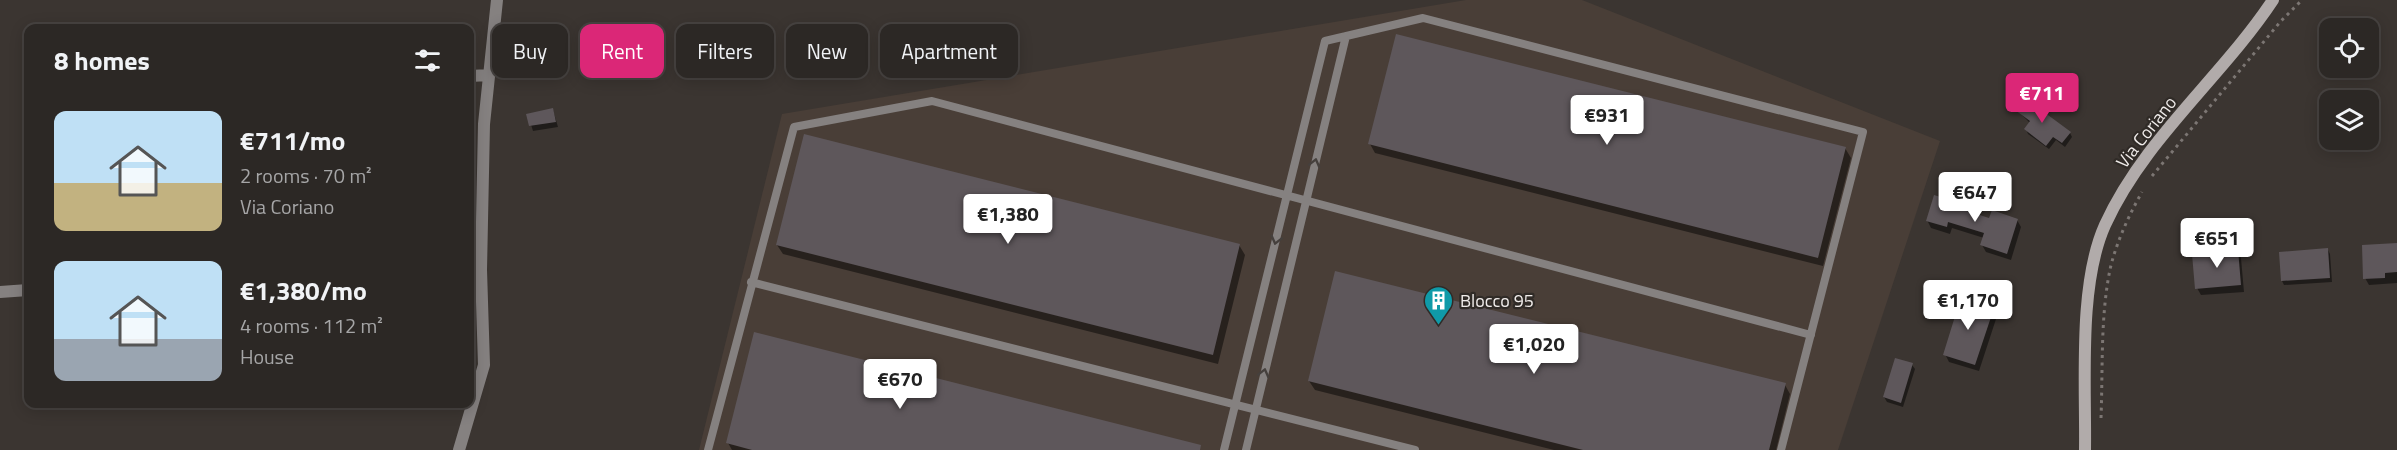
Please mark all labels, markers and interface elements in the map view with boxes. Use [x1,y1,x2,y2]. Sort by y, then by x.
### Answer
map controls [2319,18,2379,150]
button: locate [2319,18,2379,78]
chip: Buy [492,24,568,78]
chip: Rent [580,24,664,78]
chip: Filters [676,24,774,78]
chip: New [786,24,868,78]
chip: Apartment [880,24,1018,78]
text: 8 homes [54,41,150,80]
icon: filters [411,44,444,77]
pin: €711 [2006,73,2078,124]
text: €711 [2020,77,2064,108]
street label: Via Coriano [2109,90,2183,174]
button: layers [2319,90,2379,150]
pin: €931 [1571,95,1643,146]
text: €931 [1585,99,1629,130]
text: €711/mo [240,121,345,160]
icon: home [102,135,174,207]
one-way arrow [1308,158,1321,168]
text: 2 rooms · 70 m² [240,160,372,191]
pin: €647 [1939,172,2011,223]
text: €647 [1953,176,1997,207]
text: Via Coriano [240,191,334,222]
pin: €1,380 [959,194,1057,245]
text: €1,380 [977,198,1039,229]
pin: €651 [2181,218,2253,269]
text: €651 [2195,222,2239,253]
one-way arrow [1270,235,1283,245]
text: €1,380/mo [240,271,367,310]
pin: €1,170 [1919,280,2017,331]
building icon: Blocco 95 [1423,284,1455,326]
text: €1,170 [1937,284,1999,315]
icon: home [102,285,174,357]
place label: Blocco 95 [1460,287,1534,314]
text: 4 rooms · 112 m² [240,310,383,341]
pin: €1,020 [1485,324,1583,375]
text: €1,020 [1503,328,1565,359]
text: House [240,341,294,372]
pin: €670 [864,359,936,410]
text: €670 [878,363,922,394]
one-way arrow [1257,368,1270,378]

